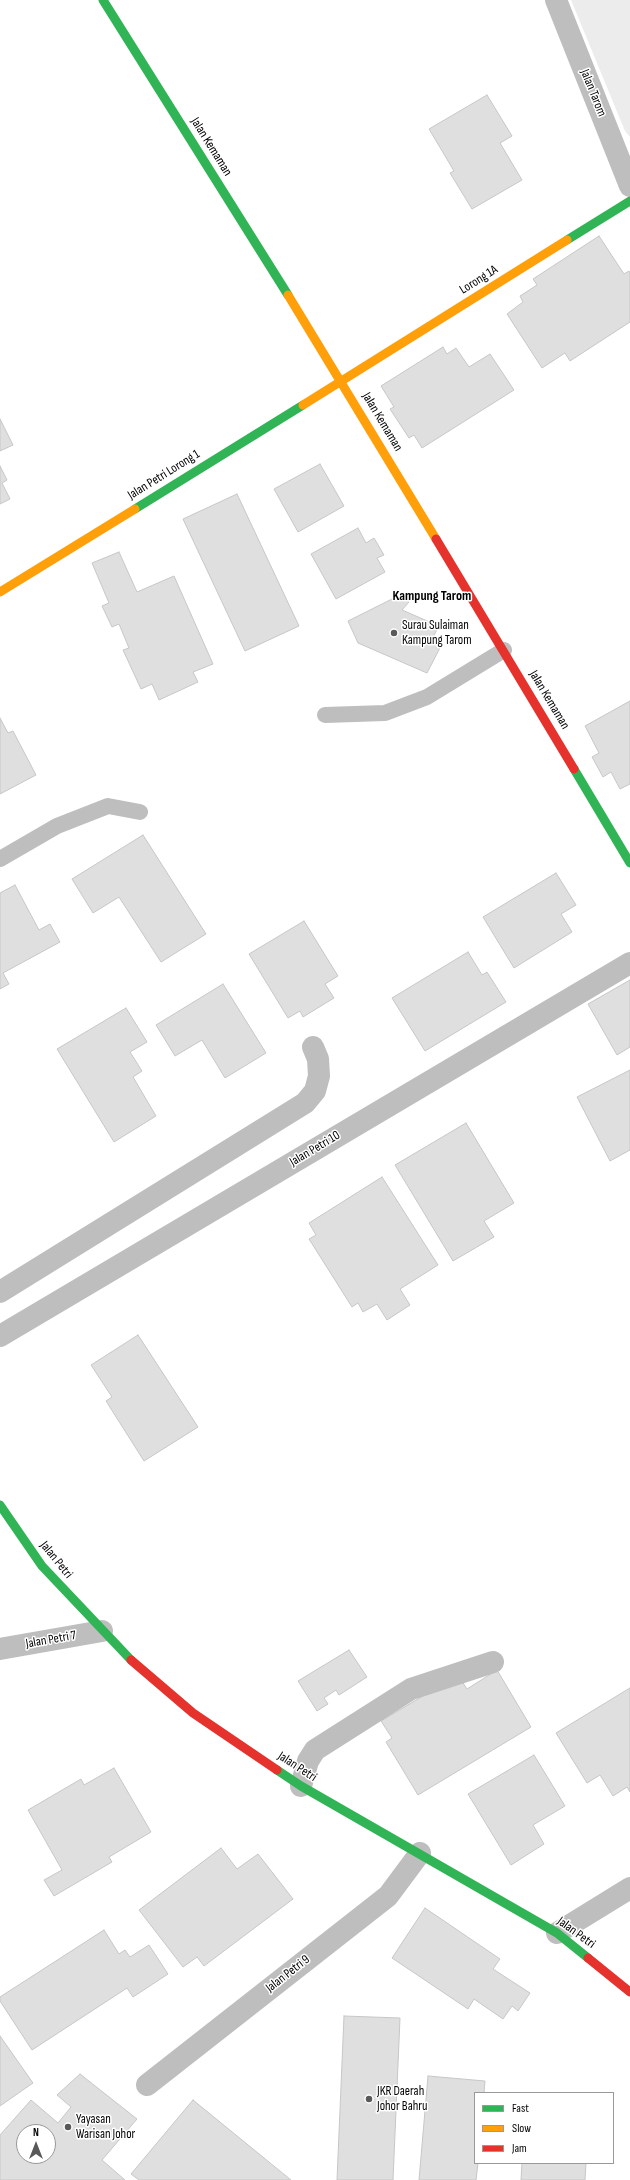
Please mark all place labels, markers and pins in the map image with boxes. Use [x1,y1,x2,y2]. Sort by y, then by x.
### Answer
place label: Surau Sulaiman Kampung Tarom [402,618,471,649]
marker: Surau Sulaiman Kampung Tarom [389,628,399,638]
place label: JKR Daerah Johor Bahru [377,2084,427,2115]
marker: JKR Daerah Johor Bahru [364,2094,374,2104]
place label: Yayasan Warisan Johor [76,2112,135,2143]
marker: Yayasan Warisan Johor [63,2122,73,2132]

